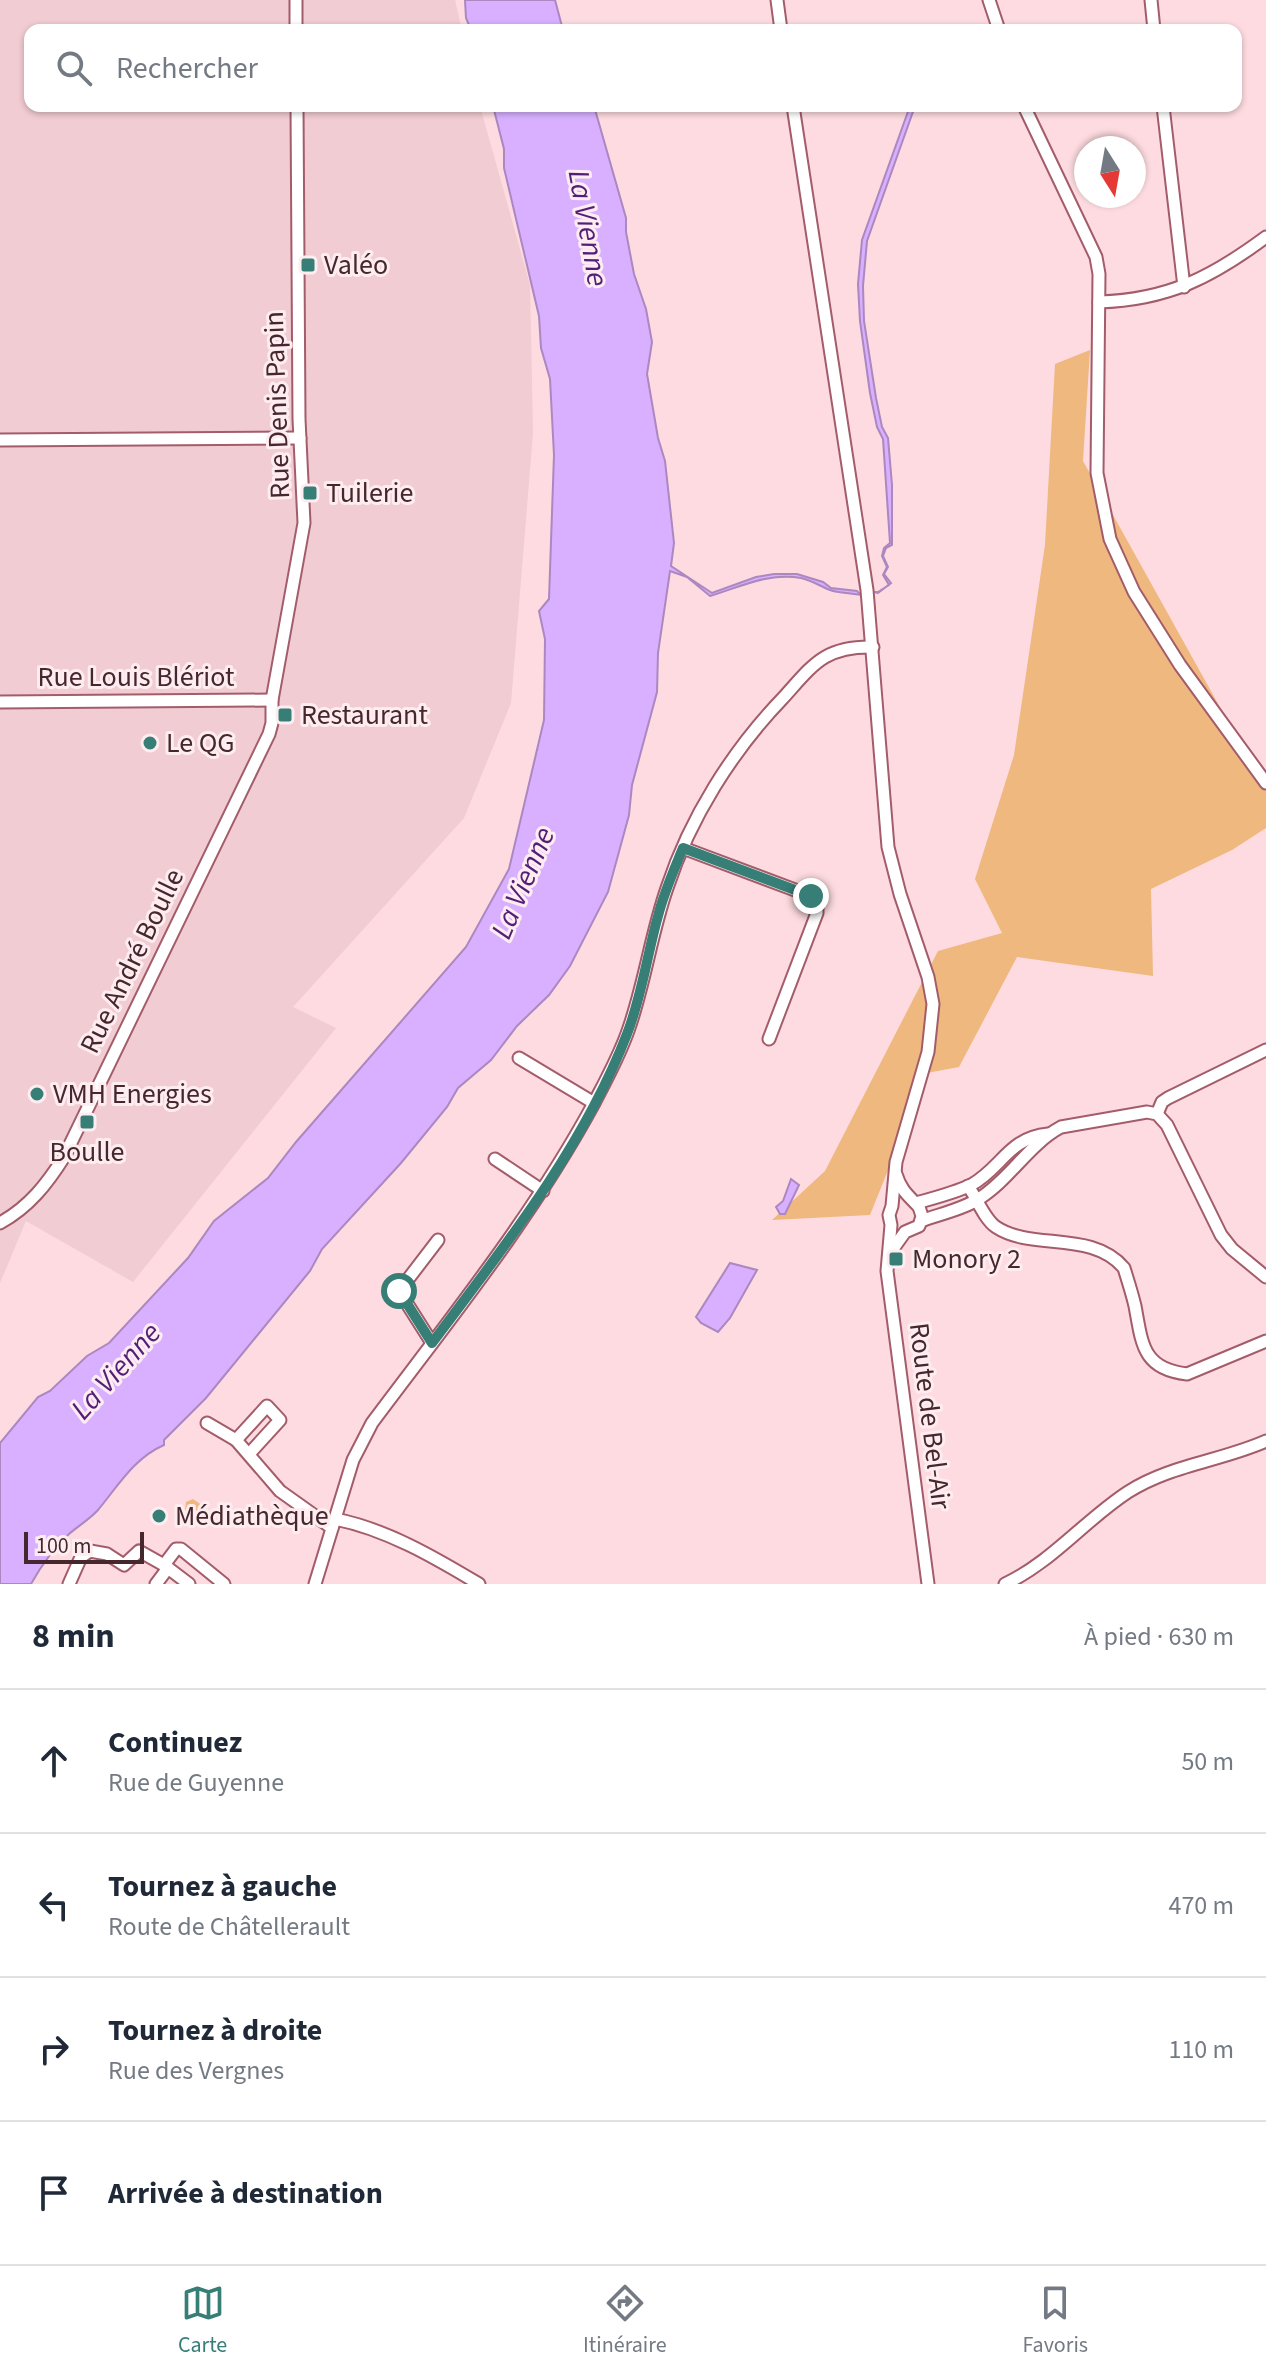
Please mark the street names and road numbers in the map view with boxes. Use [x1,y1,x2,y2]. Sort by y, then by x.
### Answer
street label: Rue Denis Papin [254,310,300,500]
street label: Rue Louis Blériot [38,657,235,697]
street label: Rue André Boulle [70,862,194,1060]
street label: Route de Bel-Air [899,1320,961,1512]

